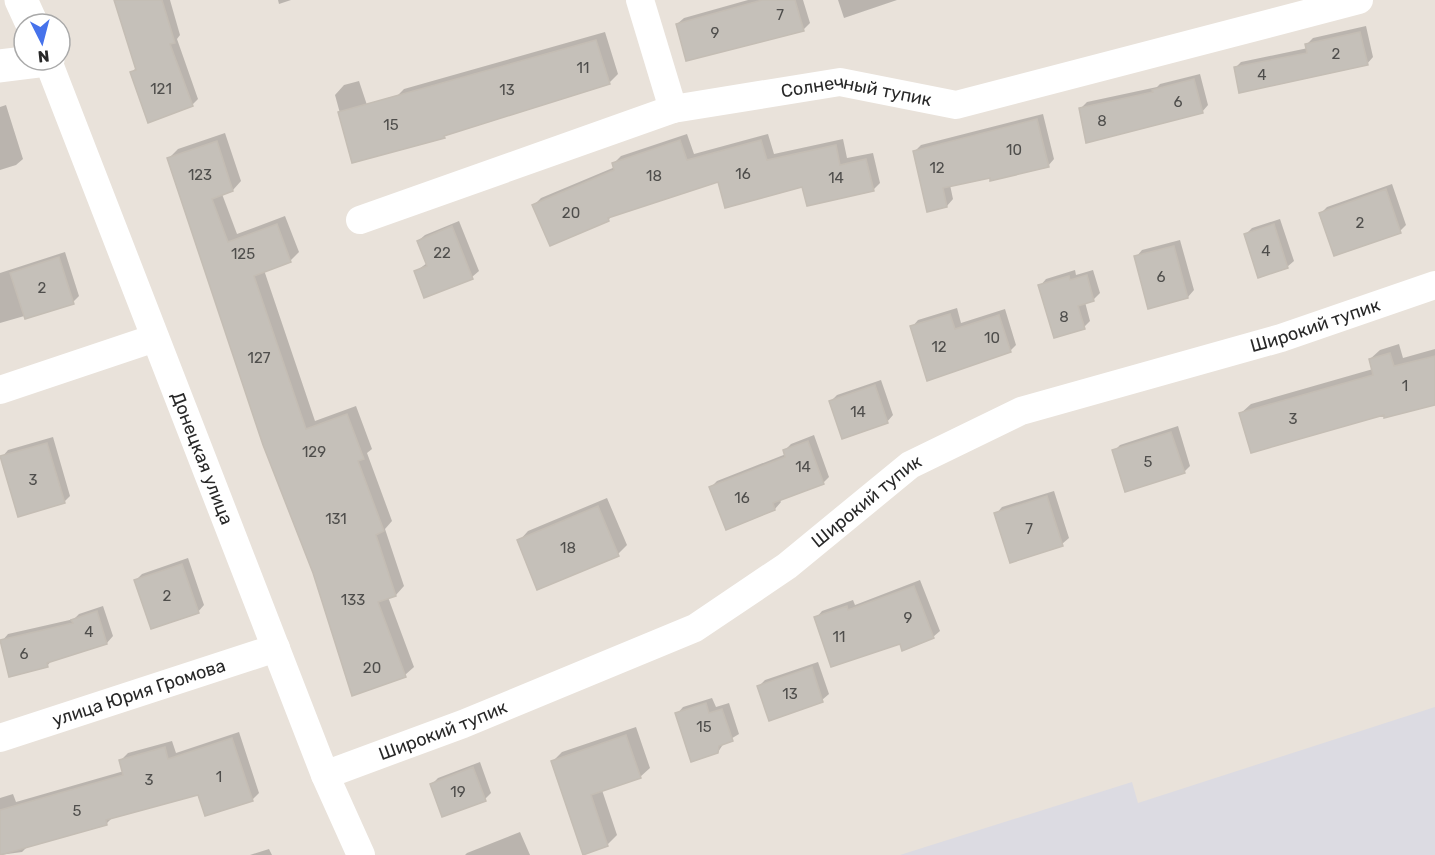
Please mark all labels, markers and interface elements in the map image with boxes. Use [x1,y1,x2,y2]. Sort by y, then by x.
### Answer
house number: 7 [776,6,784,24]
north arrow [12,12,72,72]
house number: 9 [711,24,720,42]
house number: 2 [1332,45,1341,63]
text: N [37,46,50,66]
house number: 11 [577,59,589,77]
house number: 4 [1257,66,1267,84]
street label: Солнечный тупик [779,71,934,111]
house number: 121 [150,80,172,98]
house number: 13 [499,81,515,99]
house number: 6 [1173,93,1183,111]
house number: 8 [1097,112,1107,130]
house number: 15 [383,116,399,134]
house number: 10 [1006,141,1022,159]
house number: 12 [929,159,945,177]
house number: 16 [735,165,751,183]
house number: 123 [188,166,212,184]
house number: 18 [646,167,662,185]
house number: 14 [828,169,844,187]
house number: 20 [562,204,580,222]
house number: 2 [1356,214,1365,232]
house number: 4 [1261,242,1271,260]
house number: 22 [433,244,451,262]
house number: 125 [231,245,255,263]
house number: 6 [1156,268,1166,286]
house number: 2 [38,279,47,297]
street label: Широкий тупик [1248,294,1383,357]
house number: 8 [1059,308,1069,326]
house number: 10 [984,329,1000,347]
house number: 12 [931,338,947,356]
house number: 127 [248,349,271,367]
house number: 1 [1402,377,1408,395]
street label: Донецкая улица [166,388,238,528]
house number: 14 [850,403,866,421]
house number: 3 [1288,410,1298,428]
house number: 129 [302,443,326,461]
street label: Широкий тупик [807,450,926,552]
house number: 5 [1144,453,1153,471]
house number: 14 [795,458,811,476]
house number: 3 [28,471,38,489]
house number: 16 [734,489,750,507]
house number: 131 [325,510,347,528]
house number: 7 [1025,520,1033,538]
house number: 18 [560,539,576,557]
house number: 2 [163,587,172,605]
house number: 133 [341,591,365,609]
house number: 9 [904,609,913,627]
house number: 4 [84,623,94,641]
house number: 11 [833,628,845,646]
house number: 6 [19,645,29,663]
street label: улица Юрия Громова [49,654,228,731]
house number: 20 [363,659,381,677]
house number: 13 [782,685,798,703]
street label: Широкий тупик [376,696,511,765]
house number: 15 [696,718,712,736]
house number: 1 [216,768,222,786]
house number: 3 [144,771,154,789]
house number: 19 [450,783,466,801]
house number: 5 [73,802,82,820]

